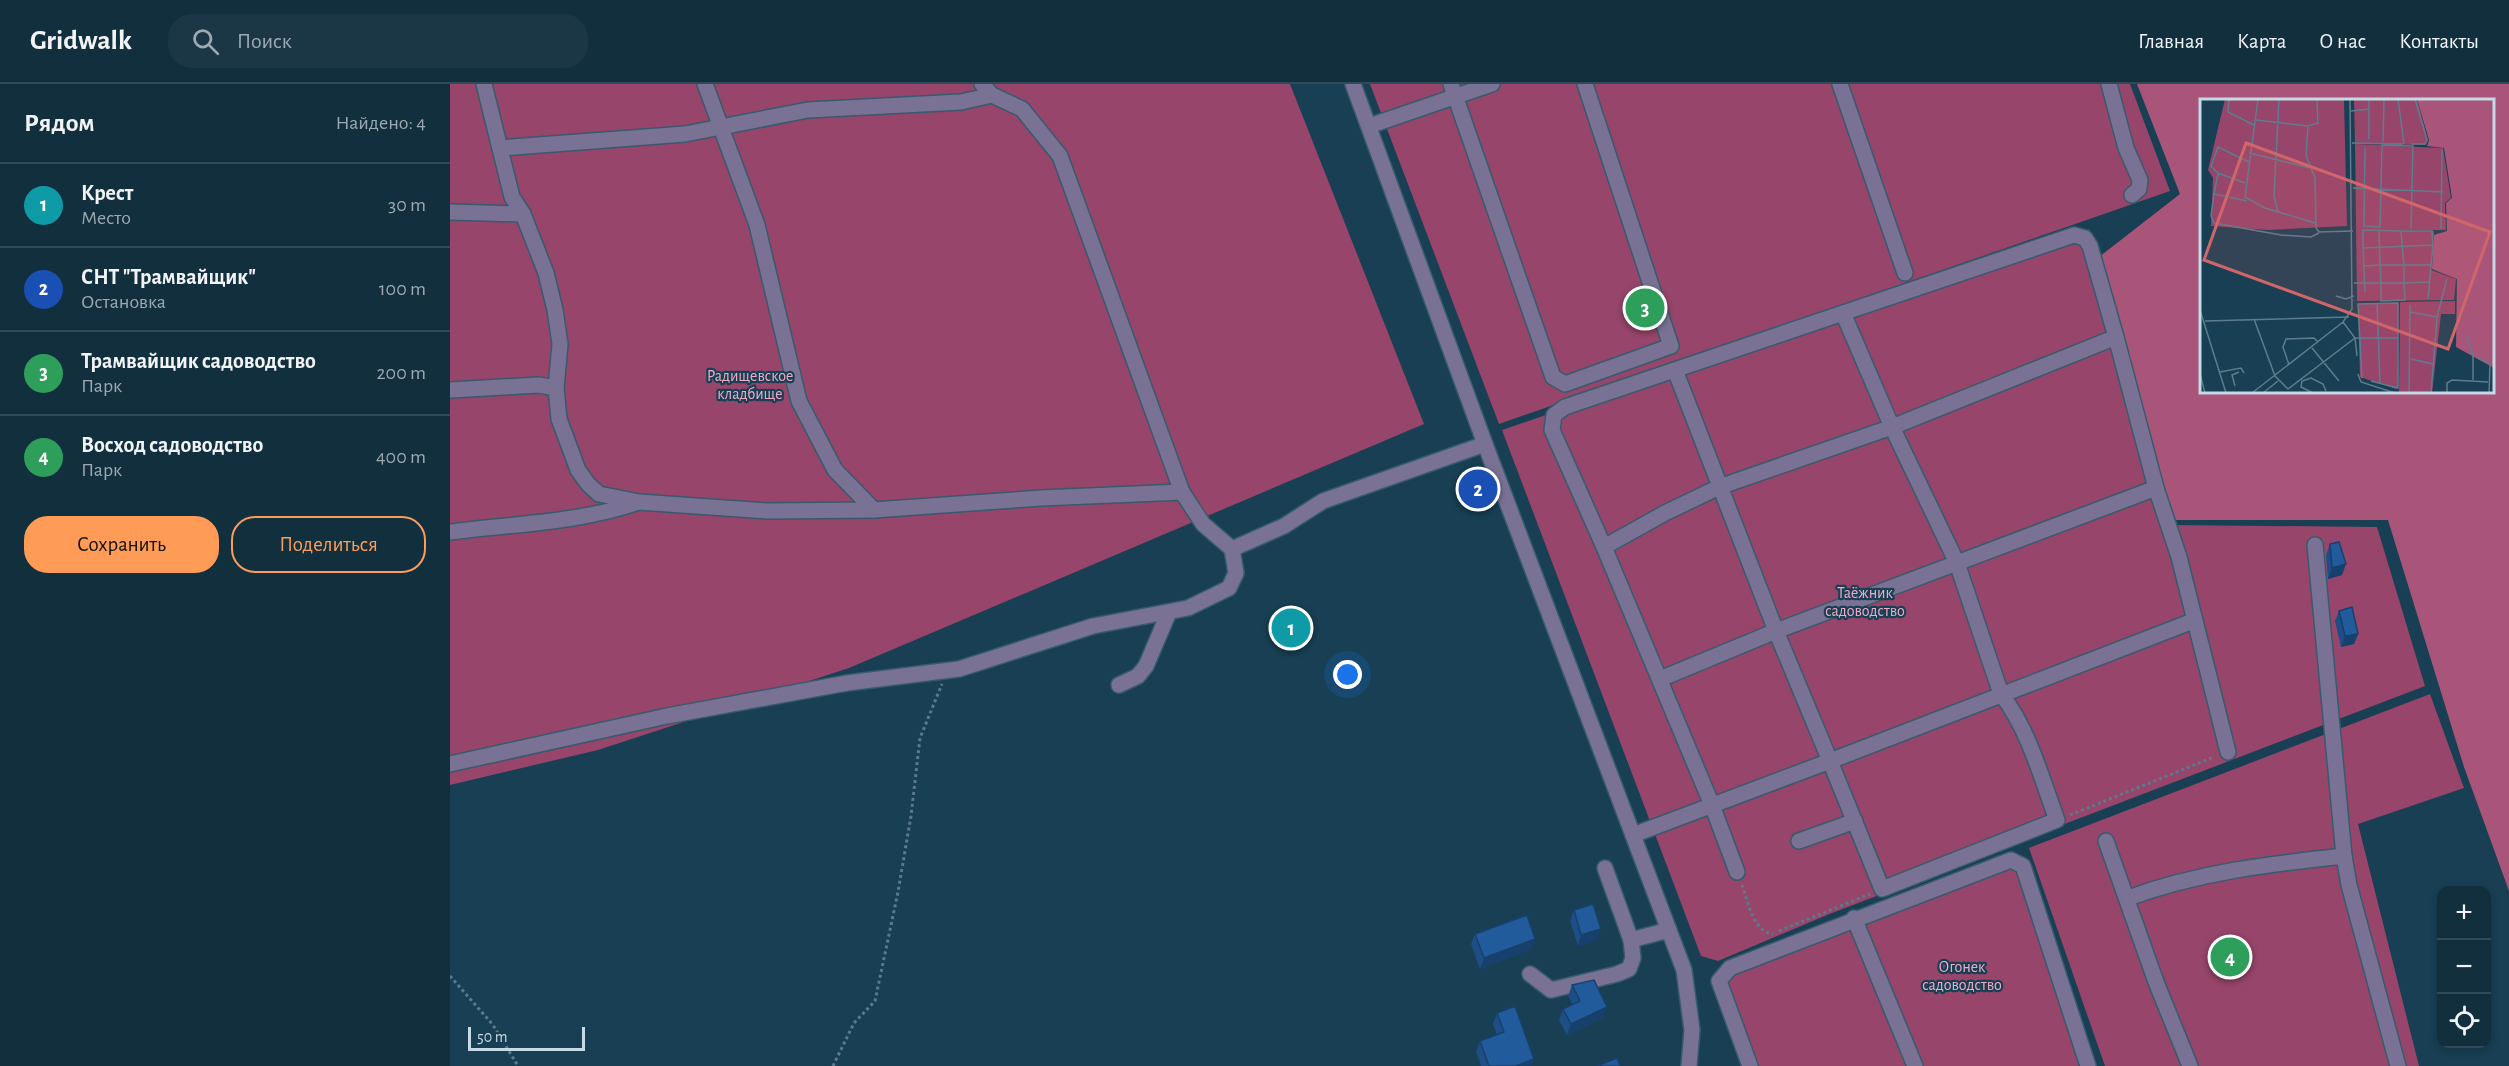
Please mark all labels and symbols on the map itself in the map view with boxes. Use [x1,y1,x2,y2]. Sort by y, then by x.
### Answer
inset map [2200,99,2494,393]
pin: 3 [1626,286,1664,330]
park label: Радищевское кладбище [707,368,793,402]
pin: 2 [1458,466,1498,512]
park label: Таёжник садоводство [1825,585,1905,619]
pin: 1 [1272,606,1310,650]
your location [1333,660,1362,689]
pin: 4 [2210,934,2250,980]
park label: Огонек садоводство [1922,959,2002,993]
scale bar [468,1024,585,1052]

